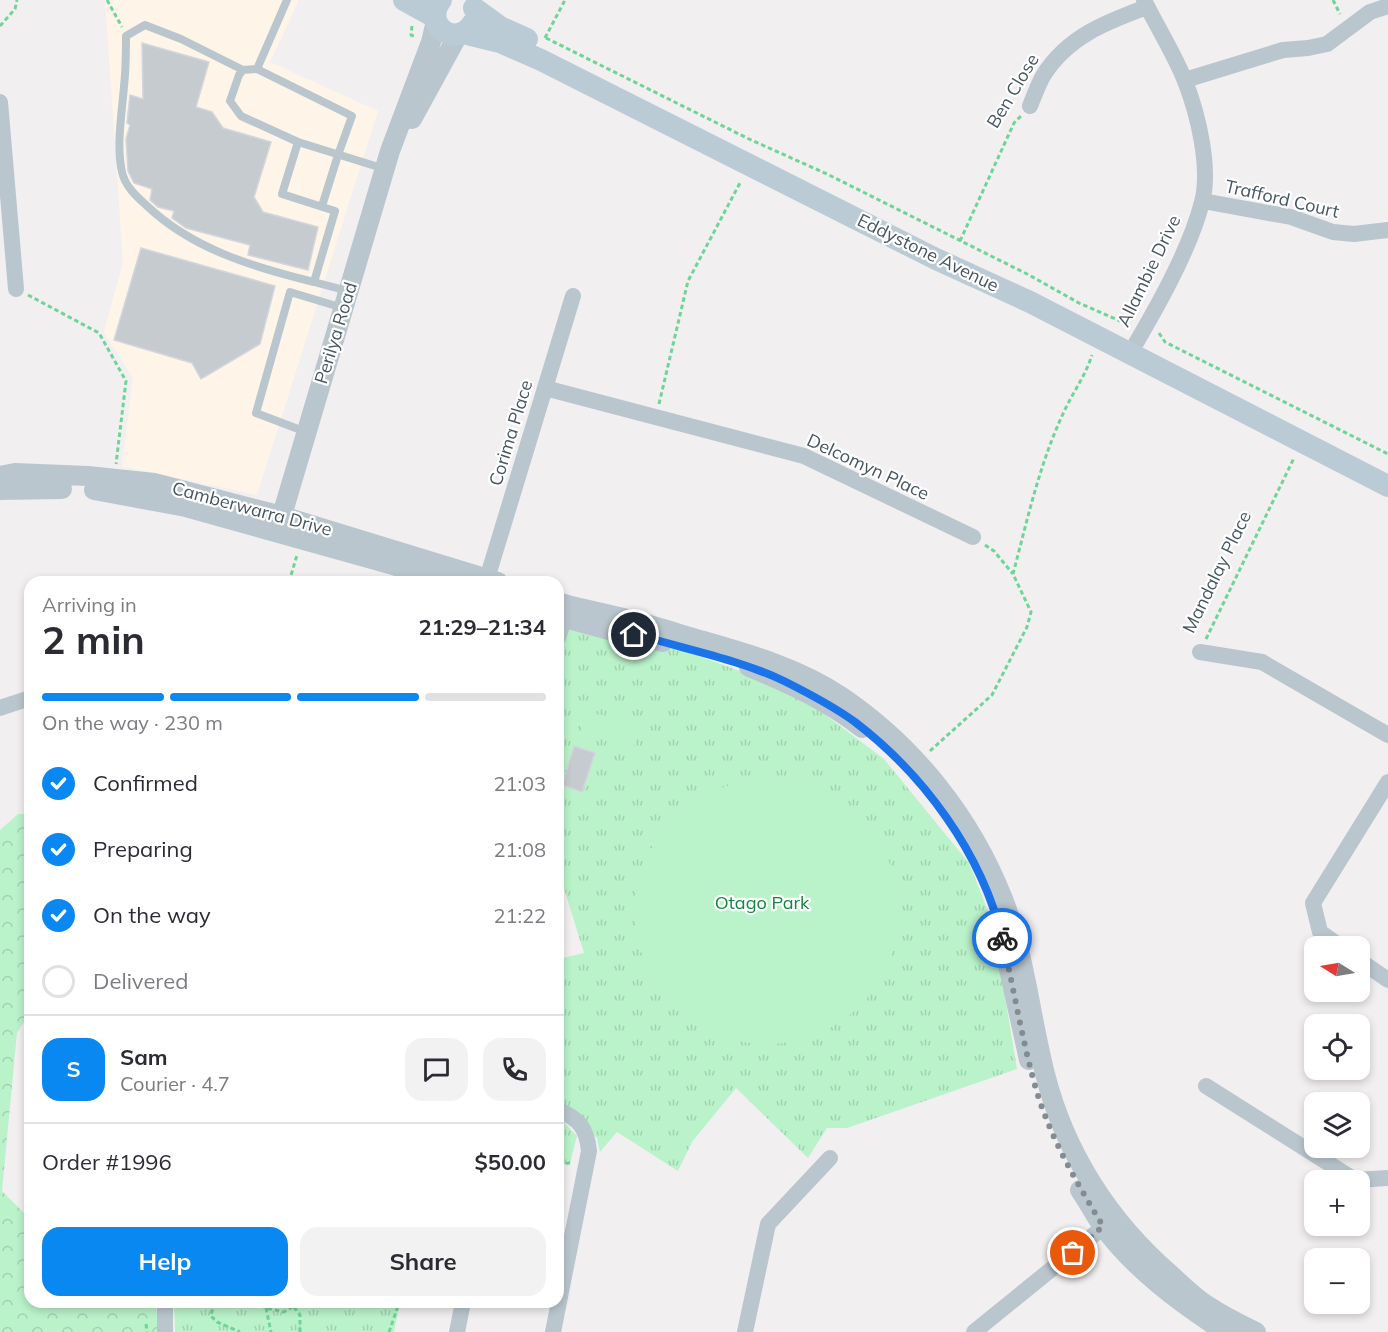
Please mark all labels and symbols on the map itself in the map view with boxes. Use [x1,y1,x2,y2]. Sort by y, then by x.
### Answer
street label: Ben Close [981,49,1044,132]
street label: Trafford Court [1223,174,1341,223]
street label: Eddystone Avenue [854,208,1003,297]
street label: Allambie Drive [1112,211,1186,330]
street label: Perilya Road [309,279,362,387]
street label: Corima Place [484,377,538,489]
street label: Delcomyn Place [803,428,933,505]
street label: Camberwarra Drive [170,476,335,541]
street label: Mandalay Place [1177,507,1256,637]
pin [608,609,659,660]
park label: Otago Park [715,891,810,914]
courier [972,908,1032,968]
north arrow [1304,936,1370,1002]
pin [1047,1227,1098,1278]

